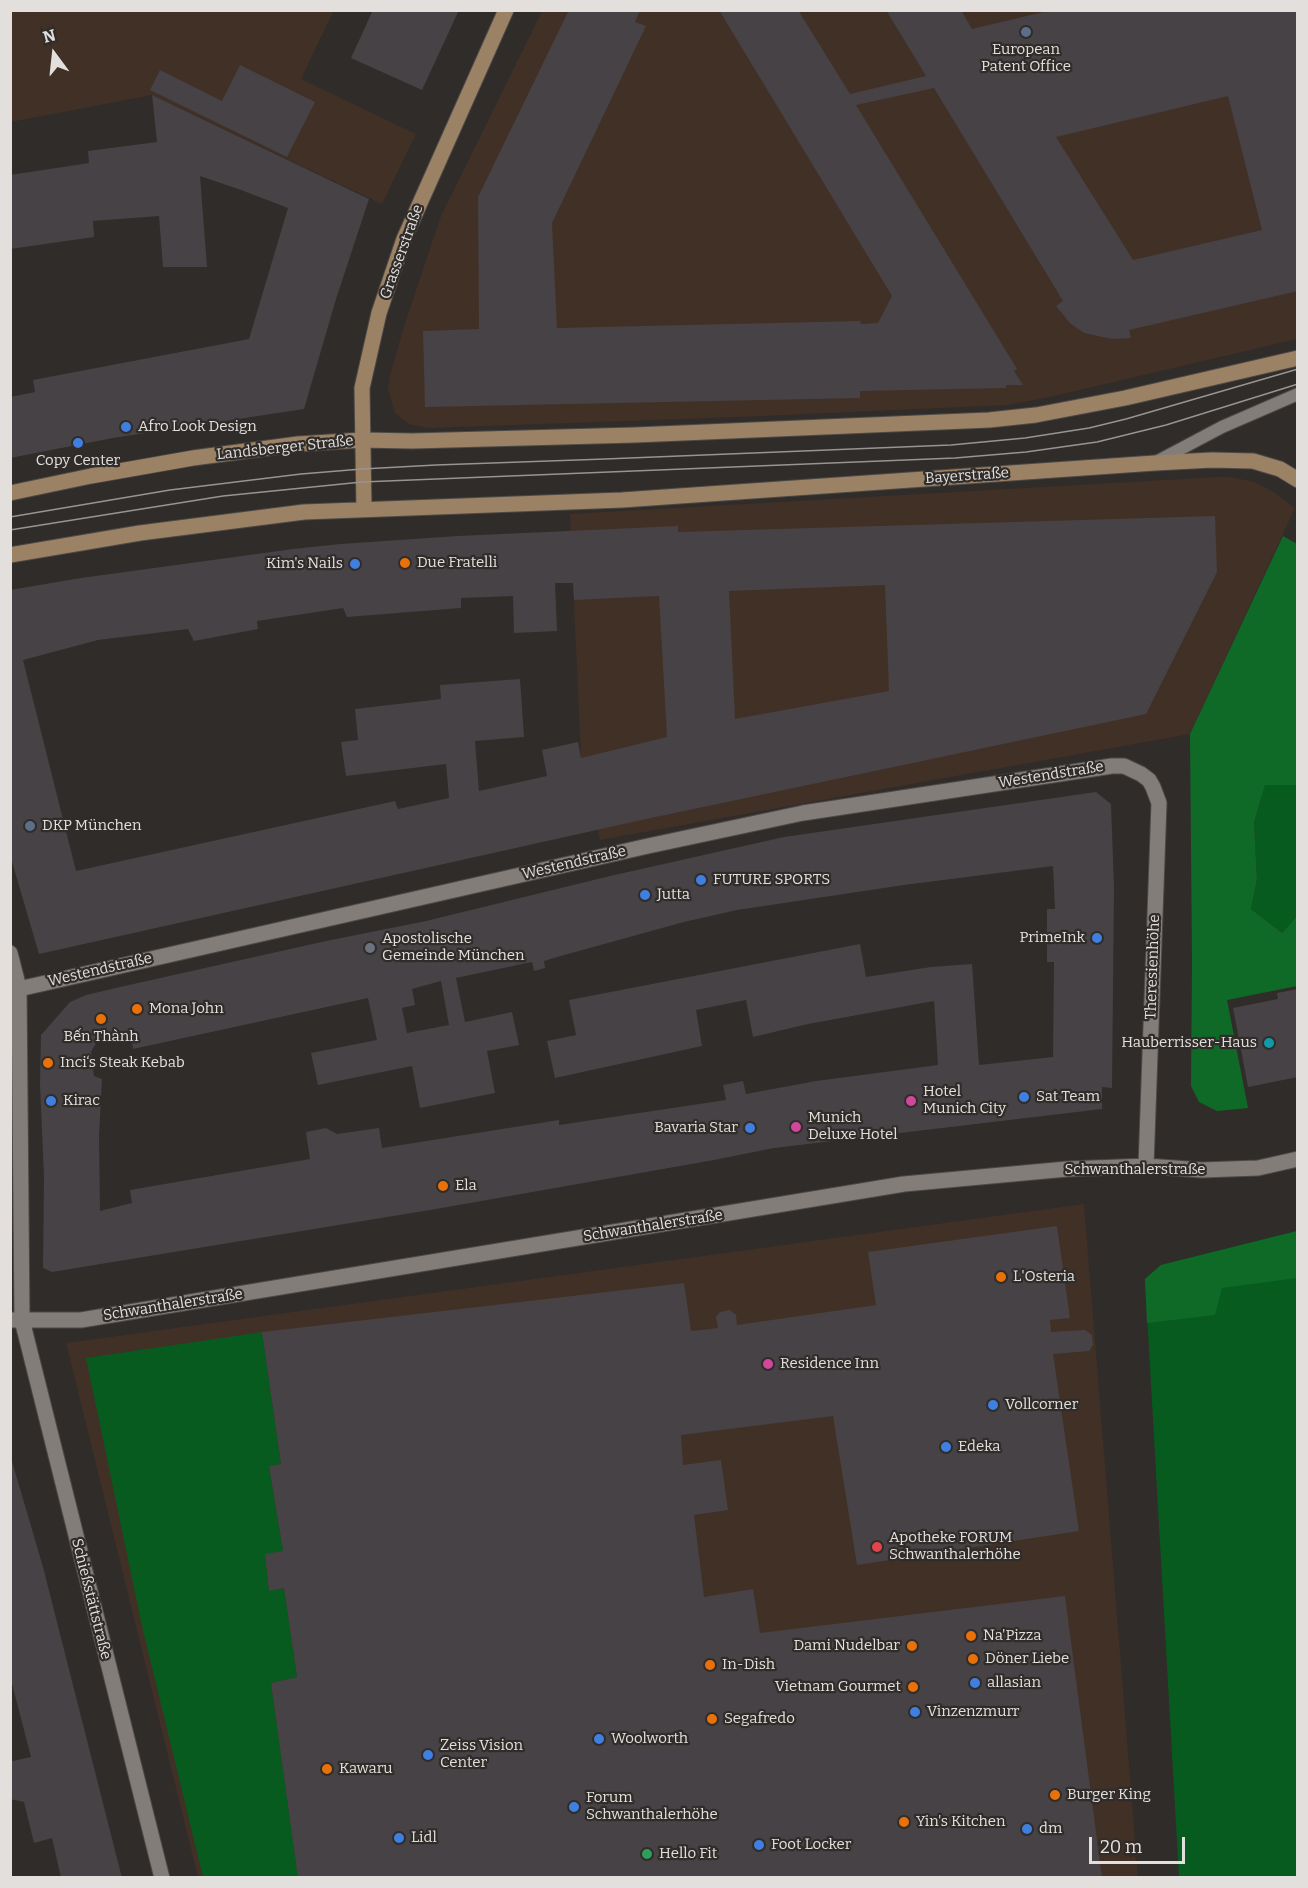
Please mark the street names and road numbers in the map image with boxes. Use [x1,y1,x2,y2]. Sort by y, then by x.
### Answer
street label: Grasserstraße [377,202,427,302]
street label: Landsberger Straße [216,432,354,464]
street label: Bayerstraße [924,464,1010,488]
street label: Westendstraße [997,758,1105,792]
street label: Westendstraße [520,842,628,884]
street label: Theresienhöhe [1142,914,1164,1020]
street label: Westendstraße [46,949,154,991]
street label: Schwanthalerstraße [1064,1161,1206,1179]
street label: Schwanthalerstraße [582,1206,724,1246]
street label: Schwanthalerstraße [102,1285,244,1325]
street label: Schießstättstraße [67,1537,115,1661]

